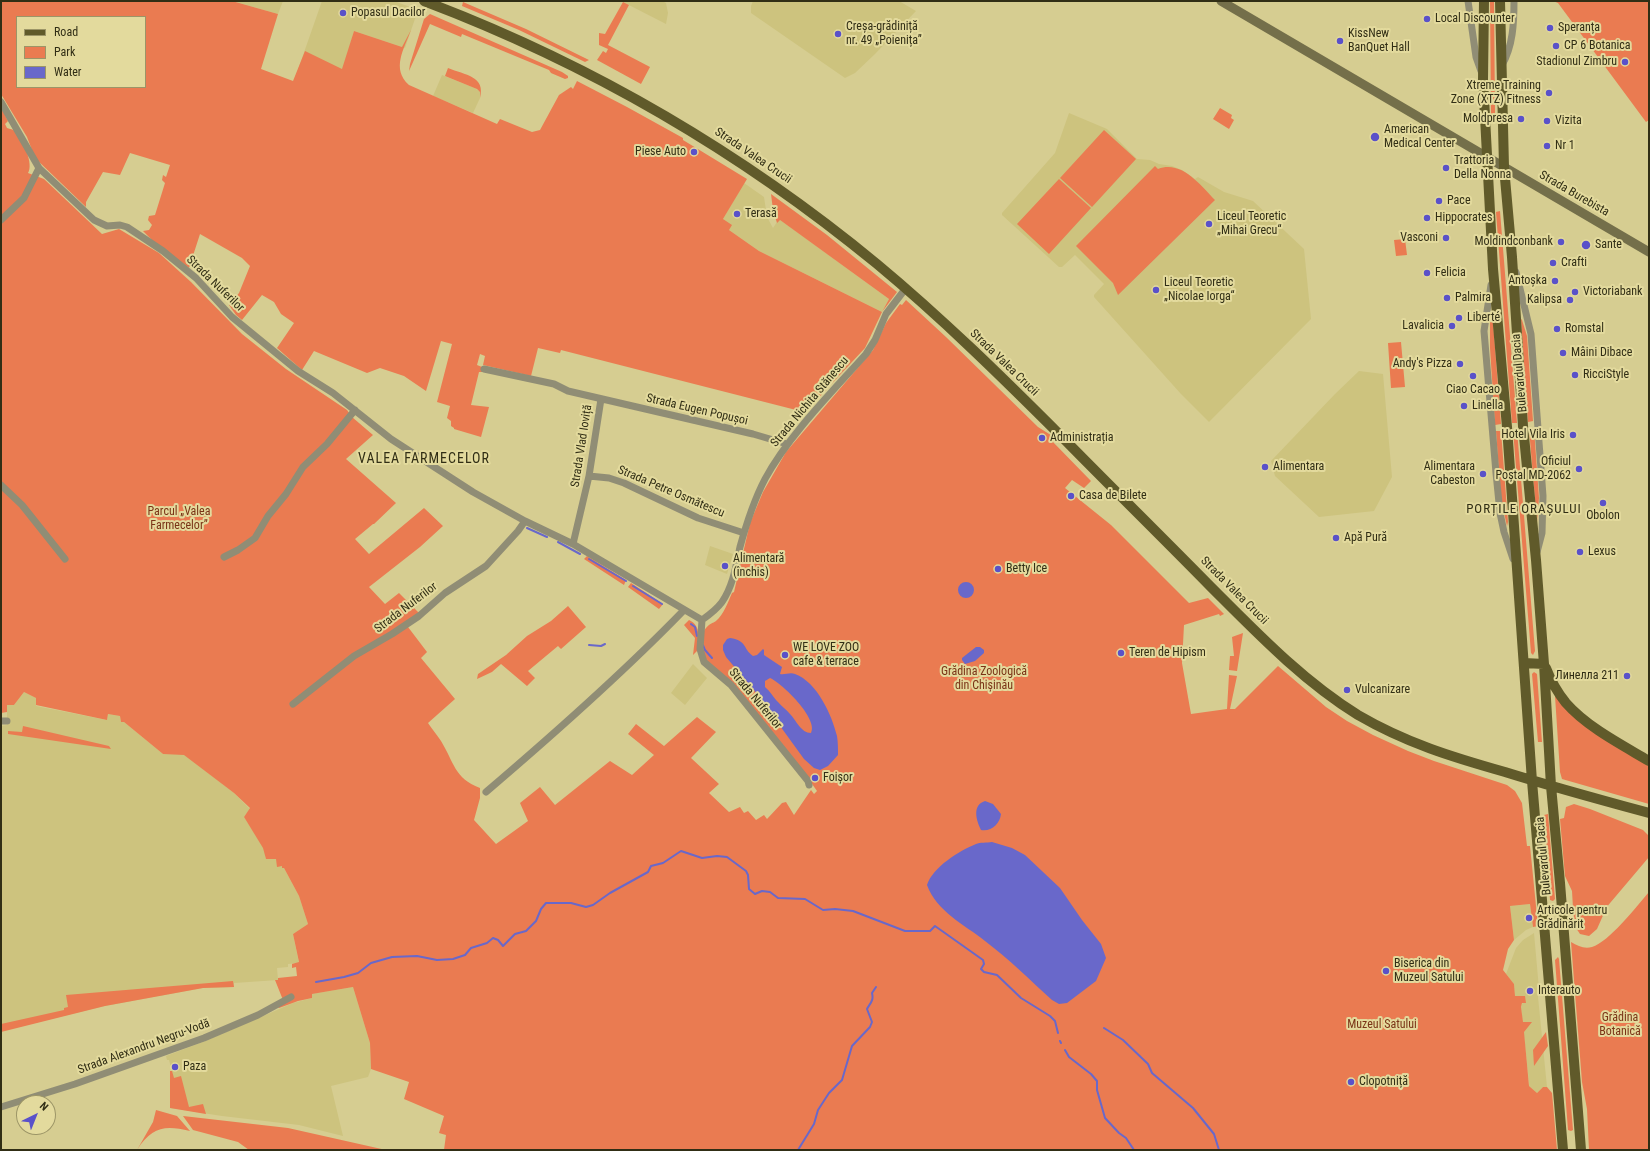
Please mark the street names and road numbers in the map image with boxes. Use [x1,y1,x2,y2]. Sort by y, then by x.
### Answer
street label: Strada Valea Crucii [712,125,794,187]
street label: Strada Burebista [1536,168,1612,220]
street label: Strada Nuferilor [183,253,247,315]
street label: Strada Valea Crucii [967,327,1041,399]
street label: Bulevardul Dacia [1509,333,1531,413]
street label: Strada Nichita Stănescu [768,354,852,450]
street label: Strada Eugen Popușoi [645,391,749,429]
street label: Strada Vlad Ioviță [568,404,596,488]
street label: Strada Petre Osmătescu [615,463,727,521]
street label: Strada Valea Crucii [1197,554,1271,628]
street label: Strada Nuferilor [372,580,440,636]
street label: Strada Nuferilor [725,666,785,732]
street label: Bulevardul Dacia [1533,816,1555,896]
street label: Strada Alexandru Negru-Vodă [76,1016,212,1078]

